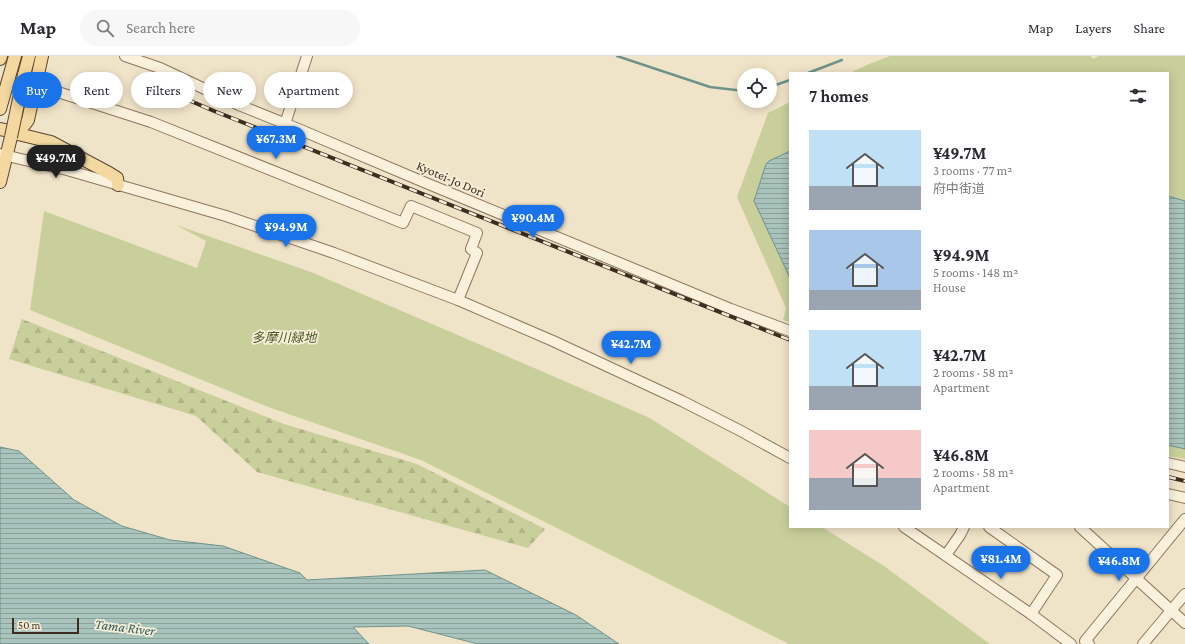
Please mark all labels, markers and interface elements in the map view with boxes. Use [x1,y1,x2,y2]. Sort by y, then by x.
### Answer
search box [80,10,360,46]
text: Map [20,17,56,38]
icon: search [94,17,116,39]
text: Search here [126,20,195,36]
text: Map [1028,20,1053,36]
text: Layers [1075,20,1112,36]
text: Share [1134,20,1165,36]
map controls [737,68,777,108]
button: locate [737,68,777,108]
chip: Buy [12,72,62,108]
chip: Rent [70,72,123,108]
chip: Filters [131,72,195,108]
chip: New [203,72,256,108]
chip: Apartment [264,72,353,108]
icon: filters [1127,85,1149,107]
text: 7 homes [809,87,868,106]
pin: ¥67.3M [243,126,309,160]
text: ¥67.3M [256,131,296,146]
text: ¥49.7M [933,144,986,163]
pin: ¥49.7M [23,145,89,179]
icon: home [841,146,889,194]
text: ¥49.7M [36,150,76,165]
street label: Kyotei-Jo Dori [414,158,488,200]
text: 3 rooms · 77 m² [933,163,1012,178]
text: 府中街道 [933,181,985,196]
pin: ¥90.4M [500,205,566,239]
text: ¥90.4M [511,210,555,225]
pin: ¥94.9M [253,214,319,248]
text: ¥94.9M [264,219,308,234]
icon: home [841,246,889,294]
text: ¥94.9M [933,246,989,265]
text: 5 rooms · 148 m² [933,265,1018,280]
text: House [933,280,966,295]
park label: 多摩川緑地 [251,330,318,345]
pin: ¥42.7M [598,331,664,365]
text: ¥42.7M [611,336,651,351]
icon: home [841,346,889,394]
text: ¥42.7M [933,346,986,365]
text: 2 rooms · 58 m² [933,365,1014,380]
text: Apartment [933,380,990,395]
icon: home [841,446,889,494]
text: ¥46.8M [933,446,989,465]
text: 2 rooms · 58 m² [933,465,1014,480]
text: Apartment [933,480,990,495]
pin: ¥81.4M [968,546,1034,580]
pin: ¥46.8M [1086,548,1152,582]
text: ¥81.4M [980,551,1022,566]
text: ¥46.8M [1098,553,1140,568]
water label: Tama River [94,615,157,639]
scale bar [12,616,79,635]
text: 50 m [18,619,40,631]

